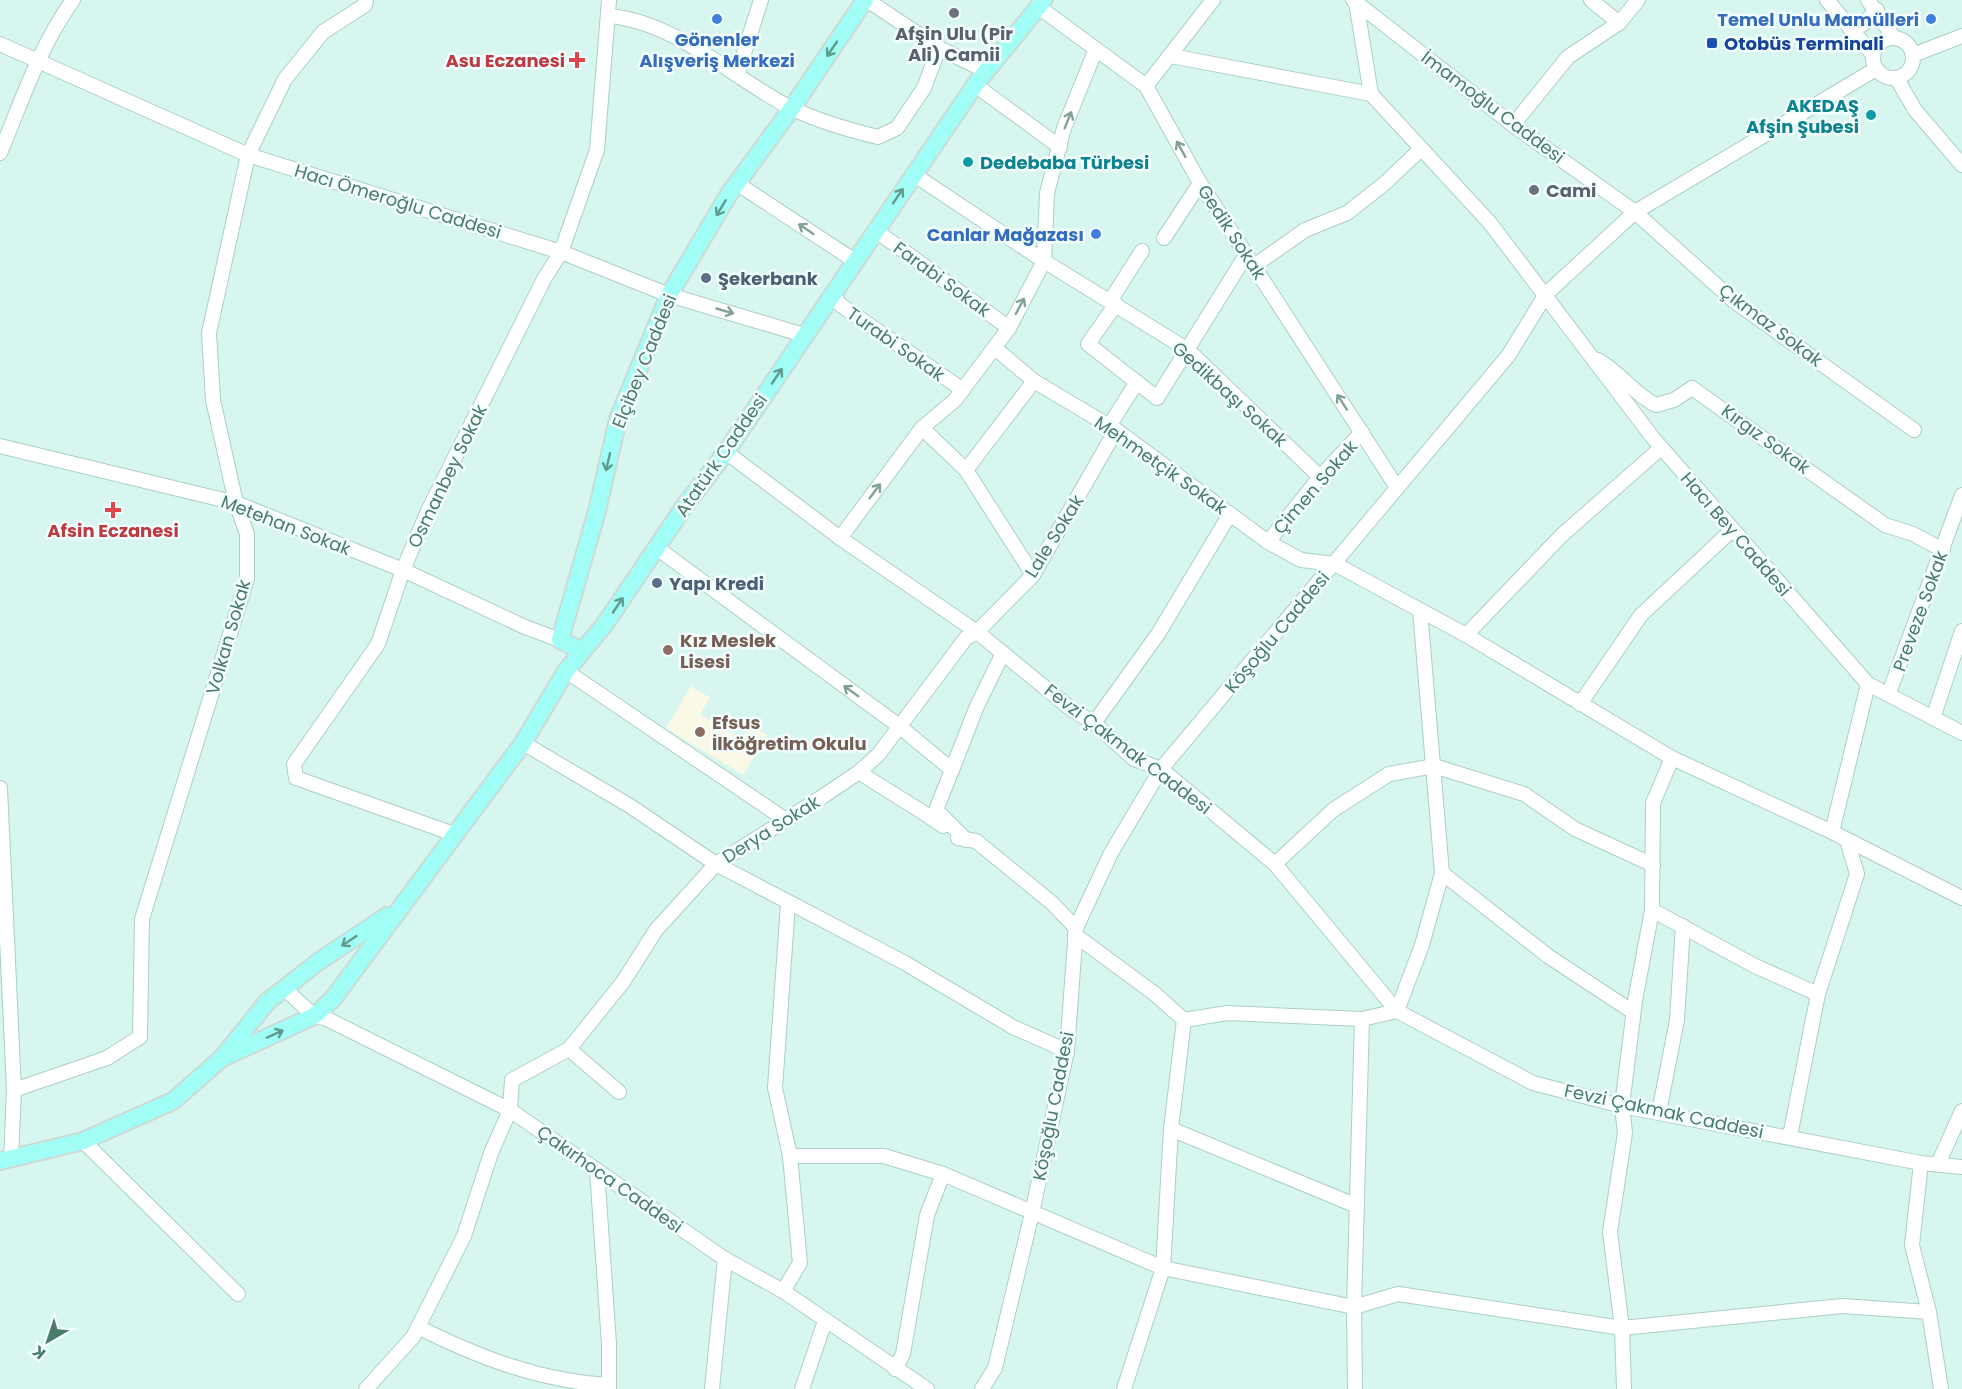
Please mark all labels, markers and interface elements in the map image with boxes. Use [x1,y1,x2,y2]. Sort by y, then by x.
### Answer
marker: Afşin Ulu (Pir Ali) Camii [947,6,961,20]
place label: Temel Unlu Mamülleri [1717,7,1919,32]
marker: Gönenler Alışveriş Merkezi [710,12,724,26]
marker: Temel Unlu Mamülleri [1924,12,1938,26]
place label: Afşin Ulu (Pir Ali) Camii [895,21,1013,67]
place label: Gönenler Alışveriş Merkezi [639,27,795,73]
place label: Otobüs Terminali [1724,31,1884,56]
marker: Otobüs Terminali [1705,36,1719,50]
one-way arrow [826,40,838,56]
street label: İmamoğlu Caddesi [1416,45,1570,169]
place label: Asu Eczanesi [445,48,565,73]
marker: Asu Eczanesi [570,53,584,67]
place label: AKEDAŞ Afşin Şubesi [1746,93,1859,139]
marker: AKEDAŞ Afşin Şubesi [1864,108,1878,122]
one-way arrow [1063,111,1074,129]
one-way arrow [1175,140,1186,158]
place label: Dedebaba Türbesi [980,150,1149,175]
marker: Dedebaba Türbesi [961,155,975,169]
street label: Hacı Ömeroğlu Caddesi [291,158,505,244]
place label: Cami [1546,178,1596,203]
street label: Gedik Sokak [1192,180,1272,285]
marker: Cami [1527,183,1541,197]
one-way arrow [891,188,904,205]
one-way arrow [714,199,726,216]
one-way arrow [798,222,815,234]
place label: Canlar Mağazası [927,222,1084,247]
marker: Canlar Mağazası [1089,227,1103,241]
street label: Farabi Sokak [888,235,996,323]
place label: Şekerbank [718,266,819,291]
marker: Şekerbank [699,271,713,285]
street label: Çıkmaz Sokak [1714,278,1829,373]
street label: Elçibey Caddesi [606,290,682,432]
one-way arrow [1015,297,1026,315]
street label: Turabi Sokak [842,301,951,387]
one-way arrow [715,306,734,317]
street label: Gedikbaşı Sokak [1167,336,1293,453]
one-way arrow [771,368,783,384]
street label: Atatürk Caddesi [669,388,773,522]
one-way arrow [1336,394,1348,410]
street label: Kırgız Sokak [1716,398,1816,480]
street label: Osmanbey Sokak [401,399,493,552]
street label: Mehmetçik Sokak [1090,410,1233,521]
street label: Çimen Sokak [1267,434,1363,539]
one-way arrow [602,452,614,471]
street label: Hacı Bey Caddesi [1675,466,1797,602]
one-way arrow [869,484,881,500]
street label: Metehan Sokak [217,489,355,562]
street label: Lale Sokak [1019,489,1090,582]
marker: Afsin Eczanesi [106,503,120,517]
place label: Afsin Eczanesi [47,518,179,543]
street label: Preveze Sokak [1887,547,1954,675]
street label: Köşoğlu Caddesi [1219,566,1335,698]
place label: Yapı Kredi [669,571,764,596]
street label: Volkan Sokak [200,576,257,697]
marker: Yapı Kredi [650,576,664,590]
one-way arrow [612,597,624,614]
place label: Kız Meslek Lisesi [680,628,777,674]
marker: Kız Meslek Lisesi [661,643,675,657]
street label: Fevzi Çakmak Caddesi [1039,678,1217,820]
one-way arrow [844,685,860,697]
place label: Efsus İlköğretim Okulu [712,710,867,756]
marker: Efsus İlköğretim Okulu [693,725,707,739]
street label: Derya Sokak [718,789,825,869]
one-way arrow [341,935,358,947]
one-way arrow [265,1028,284,1039]
street label: Köşoğlu Caddesi [1026,1029,1080,1183]
street label: Fevzi Çakmak Caddesi [1562,1078,1766,1144]
street label: Çakırhoca Caddesi [532,1119,688,1239]
north arrow [18,1311,78,1371]
text: K [27,1340,50,1365]

